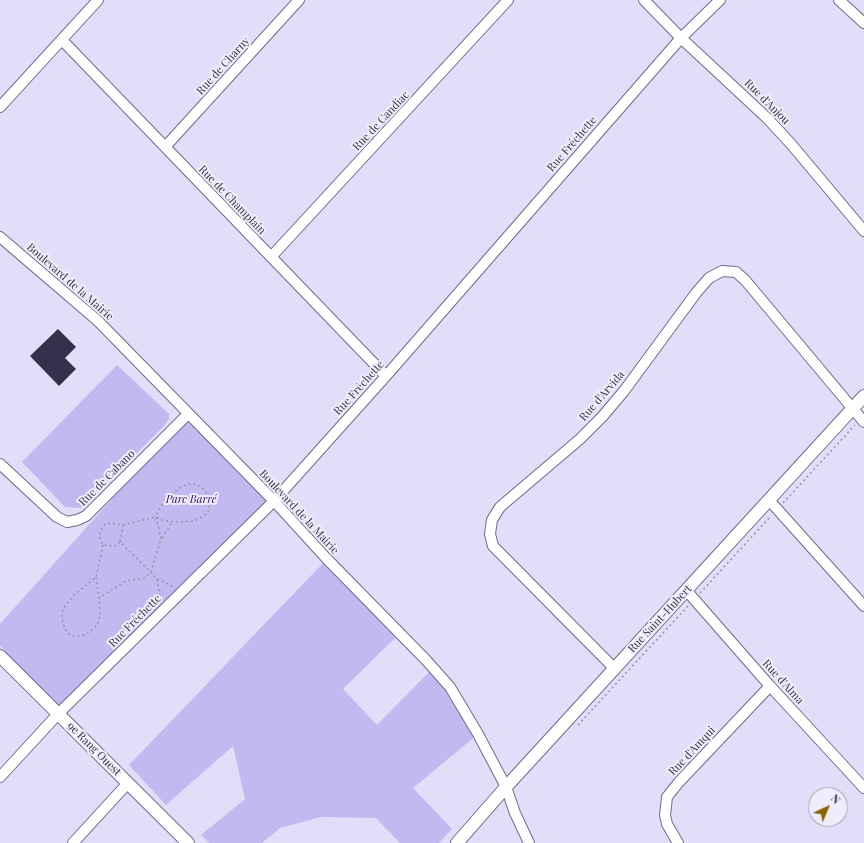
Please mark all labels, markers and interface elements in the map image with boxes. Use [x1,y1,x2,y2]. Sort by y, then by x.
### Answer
street label: Rue de Charny [194,34,252,98]
street label: Rue d'Anjou [742,77,792,127]
street label: Rue de Candiac [350,88,412,154]
street label: Rue Fréchette [545,114,599,174]
street label: Rue de Champlain [196,163,268,237]
street label: Boulevard de la Mairie [24,241,116,323]
street label: Rue Fréchette [331,358,387,418]
street label: Rue d'Arvida [577,368,627,424]
street label: Rue de Cabano [76,447,138,509]
street label: Boulevard de la Mairie [257,467,341,557]
park label: Parc Barré [166,493,216,507]
street label: Rue Saint-Hubert [625,582,695,656]
street label: Rue Fréchette [106,592,164,650]
street label: Rue d'Alma [760,657,806,707]
street label: 9e Rang Ouest [64,719,124,779]
street label: Rue d'Amqui [666,724,718,778]
north arrow [808,787,848,827]
text: N [828,791,844,807]

